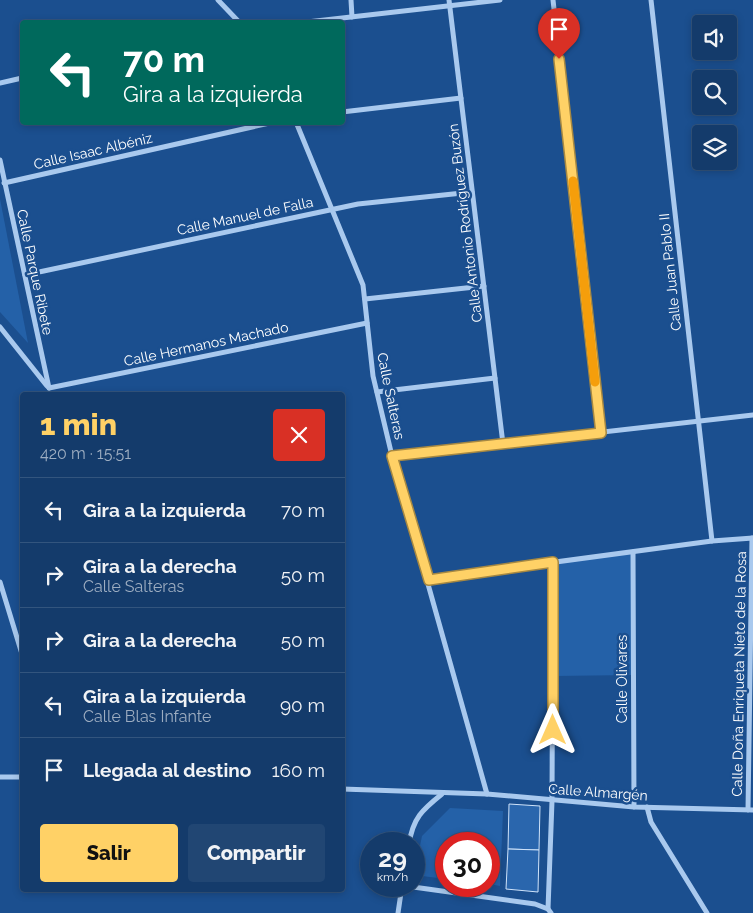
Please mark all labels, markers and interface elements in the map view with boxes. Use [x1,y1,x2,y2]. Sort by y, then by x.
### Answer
pin [538,8,580,59]
icon: arrive [545,15,573,43]
map controls [692,15,737,170]
button: sound [692,15,737,60]
text: 70 m [123,39,205,80]
icon: left [40,40,105,105]
button: search [692,70,737,115]
text: Gira a la izquierda [123,81,303,107]
street label: Calle Antonio Rodríguez Buzón [445,123,485,323]
button: layers [692,125,737,170]
street label: Calle Isaac Albéniz [32,130,154,172]
street label: Calle Manuel de Falla [175,194,315,238]
street label: Calle Parque Ribete [14,208,56,336]
street label: Calle Juan Pablo II [656,212,684,332]
street label: Calle Hermanos Machado [122,319,290,369]
street label: Calle Salteras [374,351,408,441]
text: 1 min [40,407,117,442]
button: close [273,409,325,461]
text: 420 m · 15:51 [40,444,131,463]
icon: left [40,496,68,524]
text: Gira a la izquierda [83,499,246,521]
text: 70 m [281,499,325,521]
street label: Calle Doña Enriqueta Nieto de la Rosa [729,551,749,797]
text: Gira a la derecha [83,555,237,577]
icon: right [40,561,68,589]
text: 50 m [281,564,325,586]
text: Calle Salteras [83,577,184,596]
icon: right [40,626,68,654]
text: Gira a la derecha [83,629,237,651]
text: 50 m [281,629,325,651]
street label: Calle Olivares [614,634,630,723]
text: Gira a la izquierda [83,685,246,707]
icon: left [40,691,68,719]
text: 90 m [280,694,325,716]
position arrow [526,703,578,755]
text: Calle Blas Infante [83,707,211,726]
icon: arrive [40,756,68,784]
text: Llegada al destino [83,759,251,781]
text: 160 m [271,759,325,781]
street label: Calle Almargén [548,781,648,803]
button: Salir [40,824,178,882]
button: Compartir [188,824,325,882]
speed limit sign: 30 [435,832,500,897]
text: 29 [378,843,407,873]
text: km/h [377,870,408,884]

